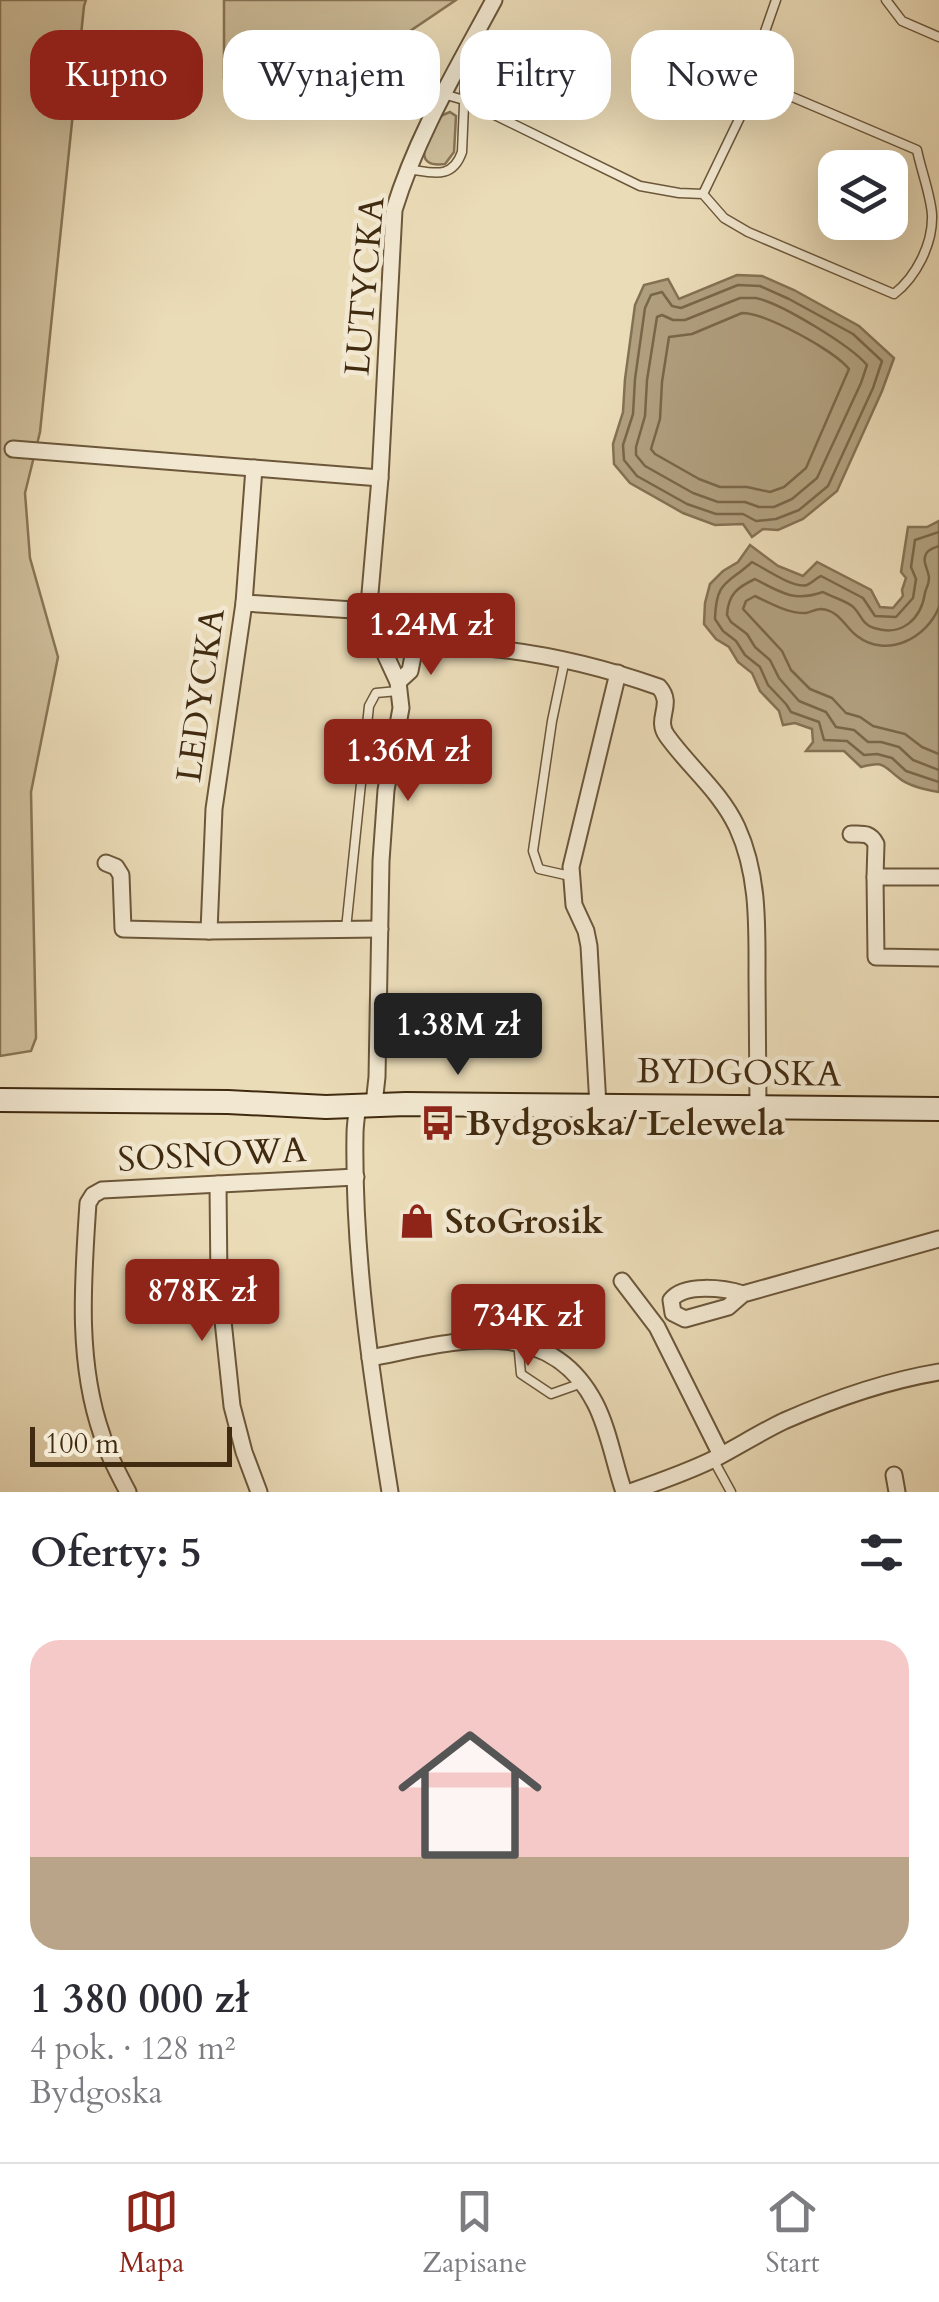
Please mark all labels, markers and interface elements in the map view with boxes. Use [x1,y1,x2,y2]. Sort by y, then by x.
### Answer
chip: Kupno [30,30,203,120]
chip: Wynajem [223,30,440,120]
chip: Filtry [460,30,611,120]
chip: Nowe [631,30,794,120]
map controls [818,150,908,240]
button: layers [818,150,908,240]
street label: LUTYCKA [333,195,397,377]
pin: 1.24M zł [328,593,534,678]
text: 1.24M zł [369,603,493,647]
street label: LEDYCKA [165,605,237,785]
pin: 1.36M zł [305,719,511,804]
text: 1.36M zł [346,729,470,773]
pin: 1.38M zł [355,993,561,1078]
text: 1.38M zł [396,1003,520,1047]
street label: BYDGOSKA [636,1047,842,1099]
place label: Bydgoska/ Lelewela [466,1100,785,1148]
bus stop icon: Bydgoska/ Lelewela [419,1104,457,1142]
street label: SOSNOWA [116,1126,308,1184]
place label: StoGrosik [445,1198,604,1246]
shop icon: StoGrosik [398,1202,436,1240]
pin: 878K zł [110,1259,294,1344]
text: 878K zł [147,1269,257,1313]
pin: 734K zł [436,1284,620,1369]
text: 734K zł [473,1294,583,1338]
scale bar [30,1422,232,1466]
text: 100 m [45,1425,119,1463]
text: Oferty: 5 [30,1524,201,1581]
icon: filters [854,1525,909,1580]
icon: home [380,1705,560,1885]
text: 1 380 000 zł [30,1970,248,2027]
text: 4 pok. · 128 m² [30,2027,235,2071]
text: Bydgoska [30,2071,163,2115]
tab: Mapa [119,2184,184,2282]
tab: Zapisane [422,2184,527,2282]
tab: Start [765,2184,820,2282]

